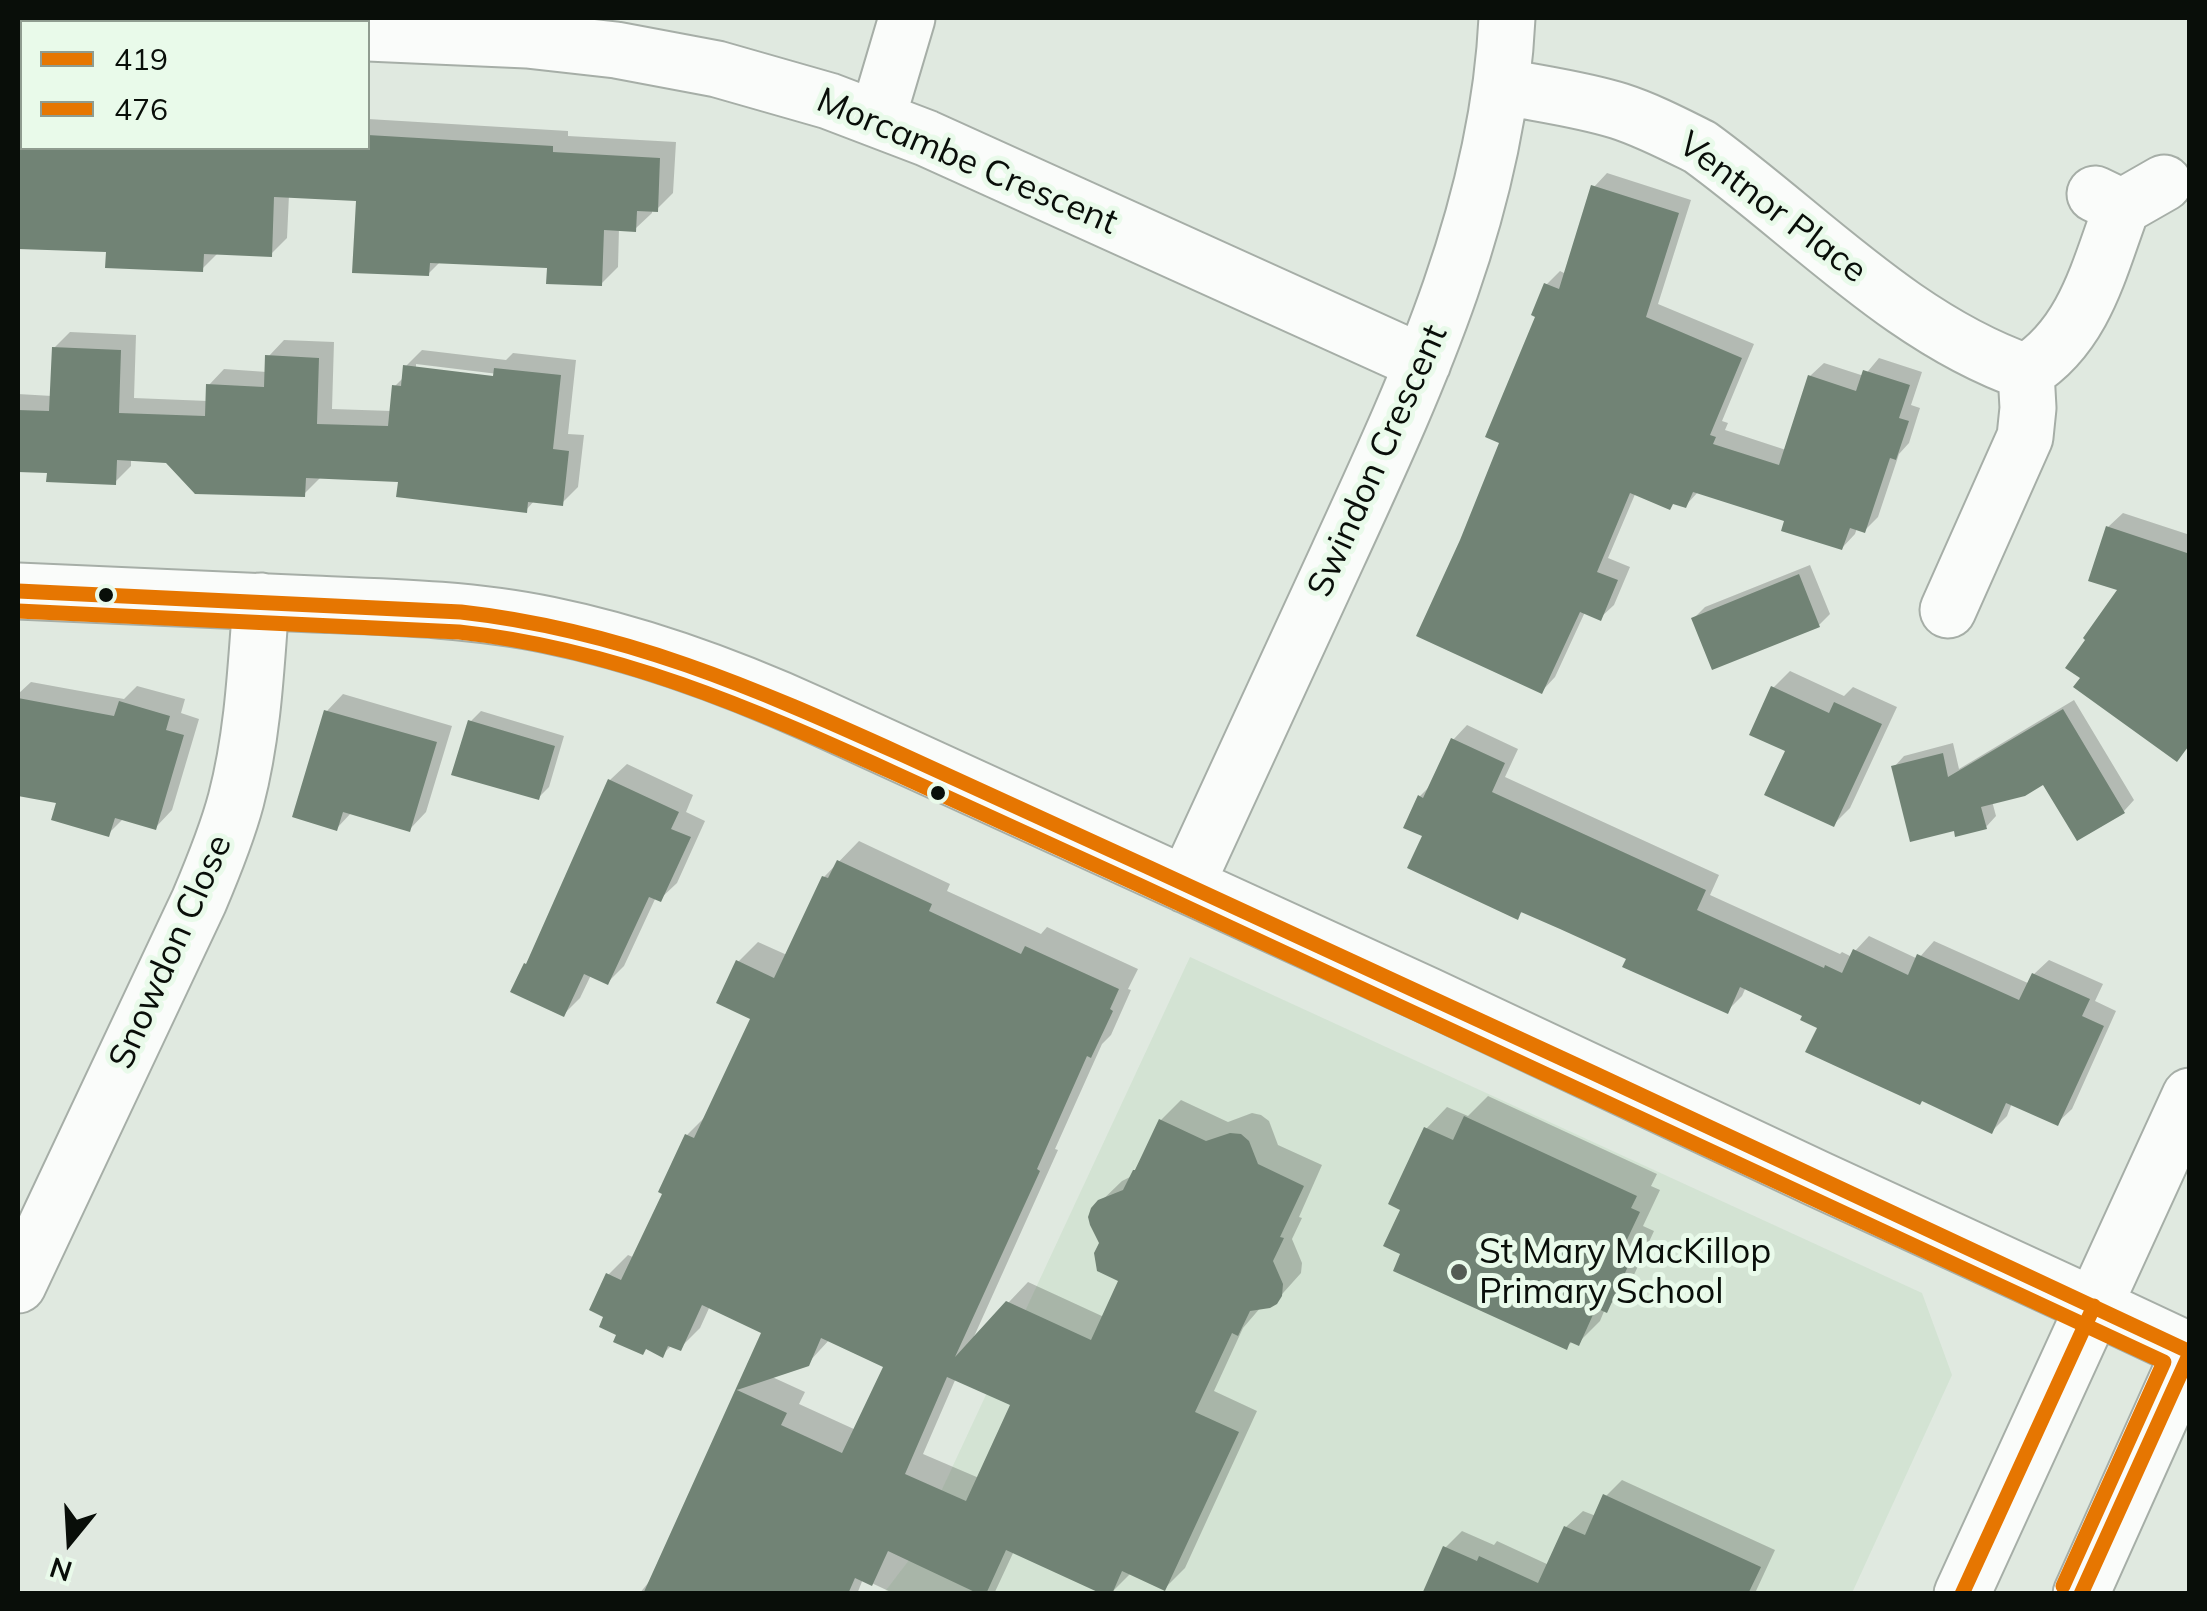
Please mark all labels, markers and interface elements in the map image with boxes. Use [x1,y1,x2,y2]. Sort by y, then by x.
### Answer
legend [20,20,370,150]
text: 419 [114,40,168,78]
street label: Morcambe Crescent [811,80,1123,244]
text: 476 [114,90,168,128]
street label: Ventnor Place [1670,124,1874,292]
street label: Swindon Crescent [1299,319,1457,603]
unlabelled marker [96,585,116,605]
unlabelled marker [928,783,948,803]
street label: Snowdon Close [101,829,241,1075]
place label: St Mary MacKillop Primary School [1479,1231,1771,1313]
marker: St Mary MacKillop Primary School [1448,1261,1470,1283]
north arrow [20,1491,120,1591]
text: N [45,1550,76,1590]

